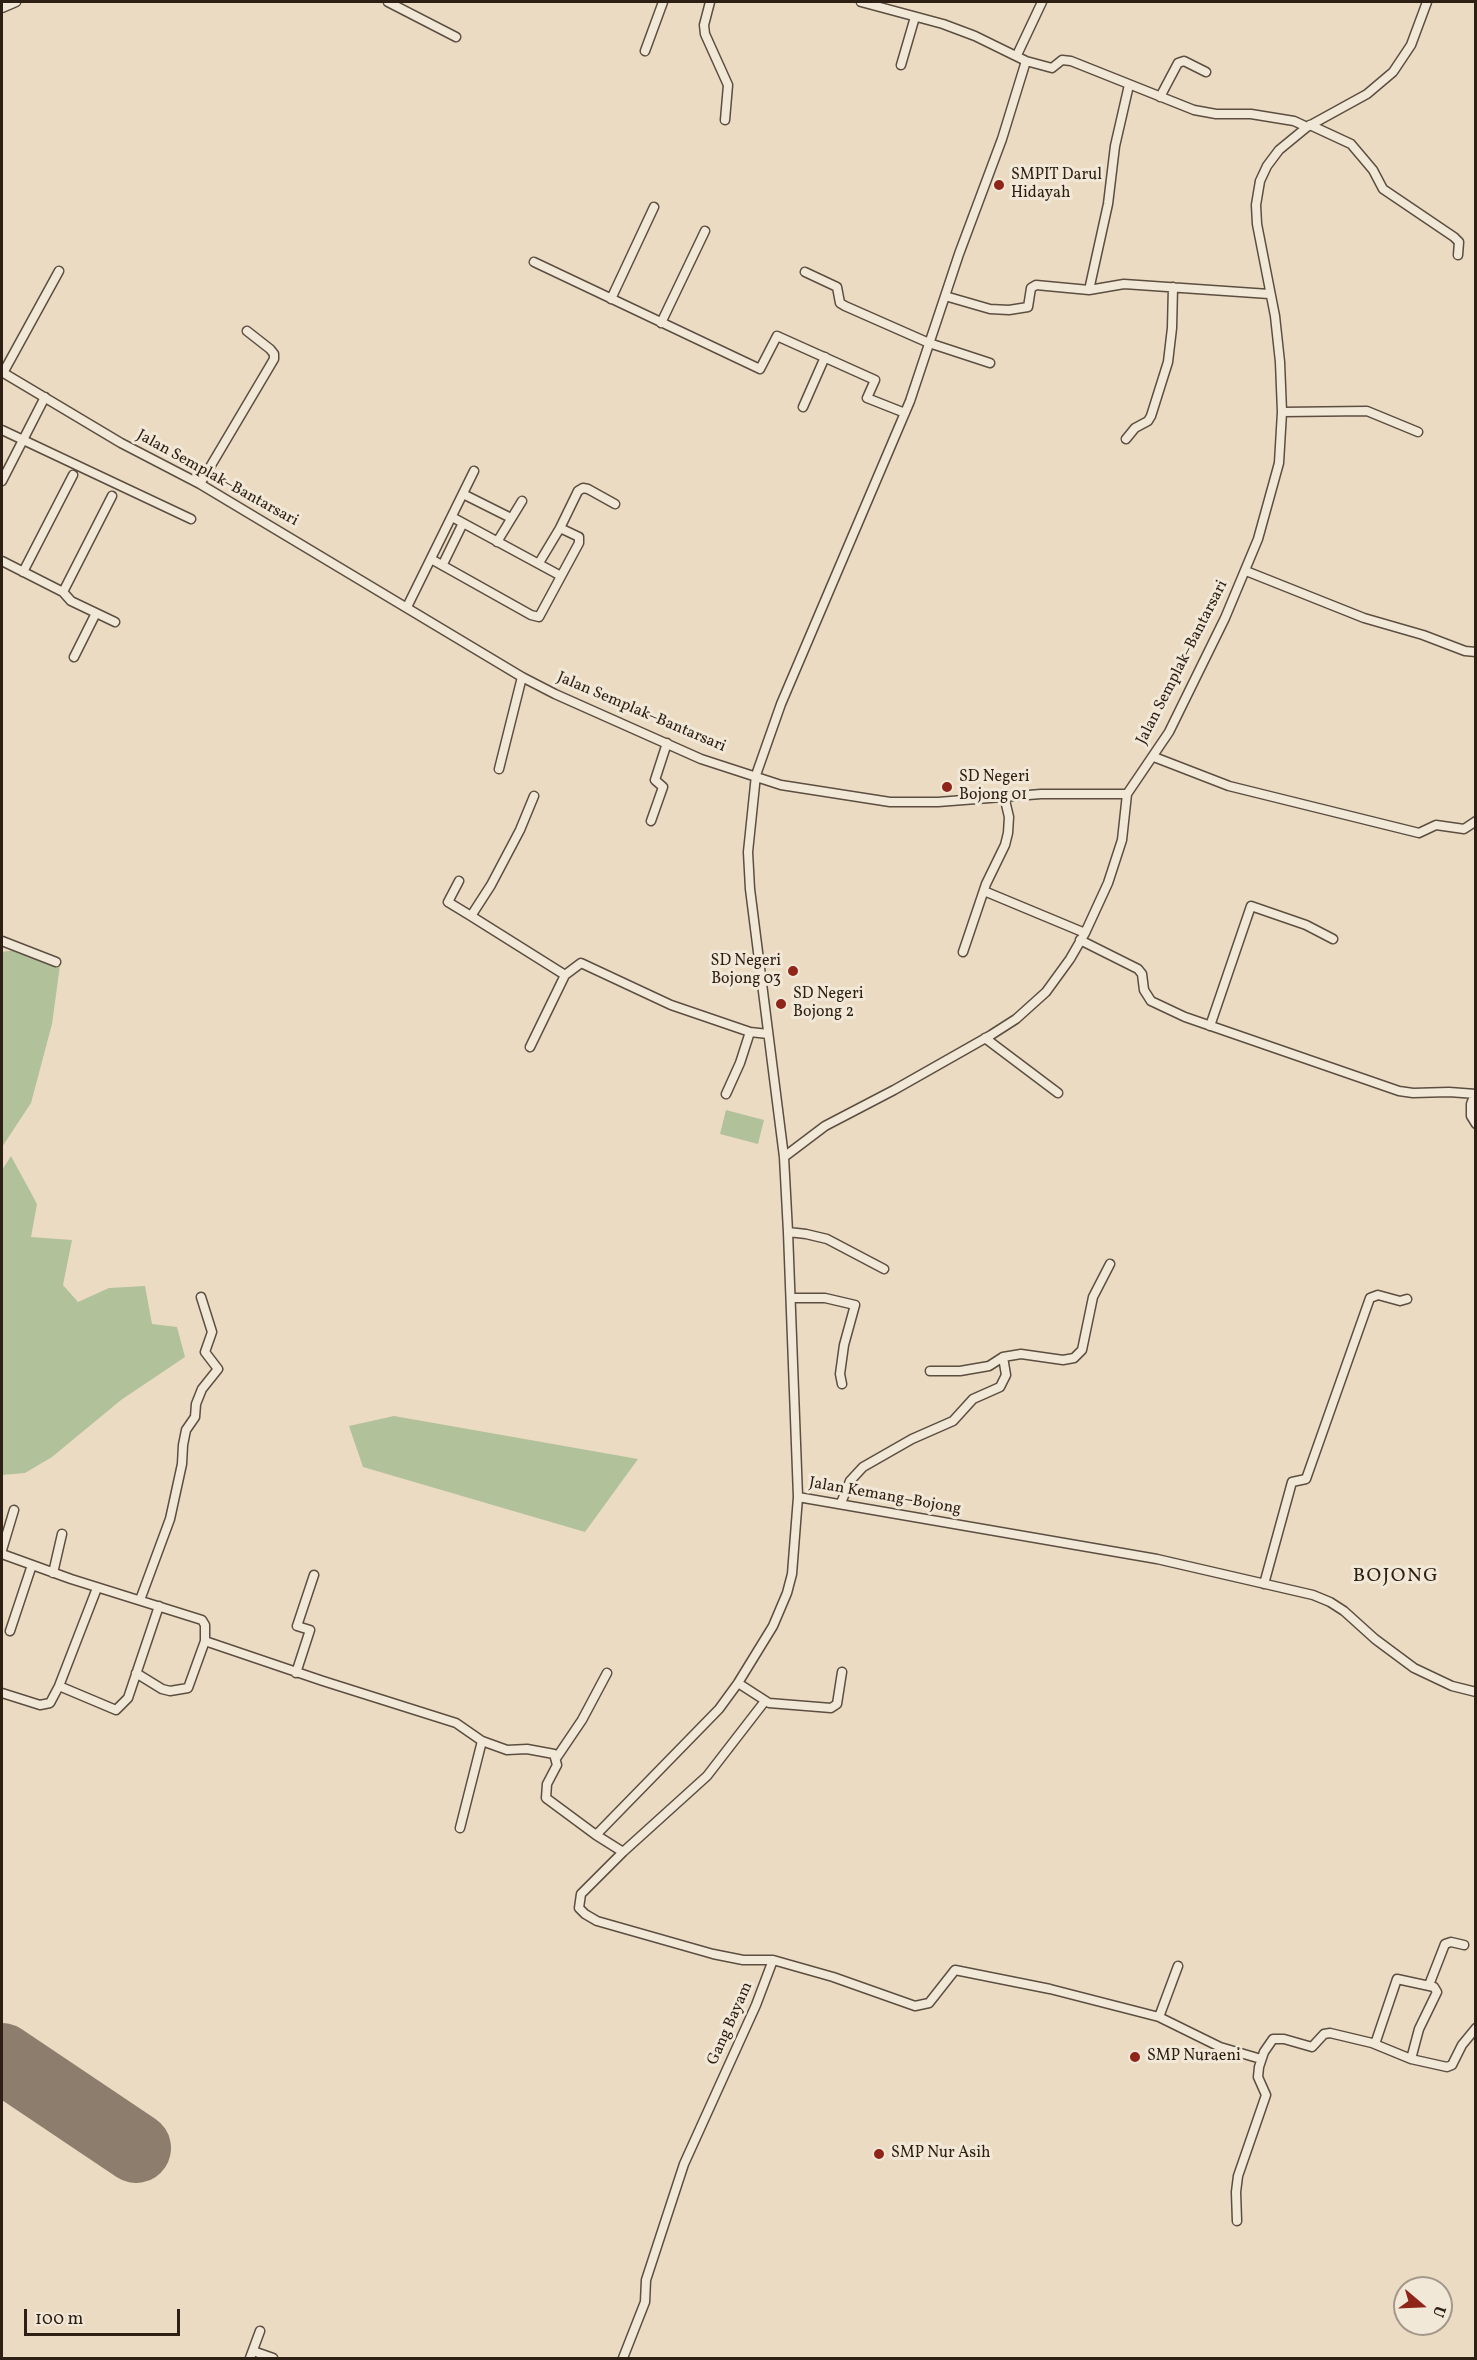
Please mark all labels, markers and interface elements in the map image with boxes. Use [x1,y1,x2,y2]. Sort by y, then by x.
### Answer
place label: SMPIT Darul Hidayah [1011,166,1102,204]
marker: SMPIT Darul Hidayah [992,178,1006,192]
street label: Jalan Semplak–Bantarsari [133,427,301,531]
street label: Jalan Semplak–Bantarsari [1133,578,1233,748]
street label: Jalan Semplak–Bantarsari [554,669,728,757]
place label: SD Negeri Bojong 01 [959,768,1029,806]
marker: SD Negeri Bojong 01 [940,780,954,794]
place label: SD Negeri Bojong 03 [711,952,781,990]
marker: SD Negeri Bojong 03 [786,964,800,978]
place label: SD Negeri Bojong 2 [793,985,863,1023]
marker: SD Negeri Bojong 2 [774,997,788,1011]
street label: Jalan Kemang–Bojong [807,1474,963,1520]
district label: BOJONG [1353,1565,1439,1589]
street label: Gang Bayam [704,1980,758,2068]
place label: SMP Nuraeni [1147,2047,1241,2067]
marker: SMP Nuraeni [1128,2050,1142,2064]
place label: SMP Nur Asih [891,2144,990,2164]
marker: SMP Nur Asih [872,2147,886,2161]
north arrow [1393,2276,1453,2336]
scale bar [27,2297,183,2335]
text: U [1426,2302,1450,2320]
text: 100 m [35,2307,84,2332]

